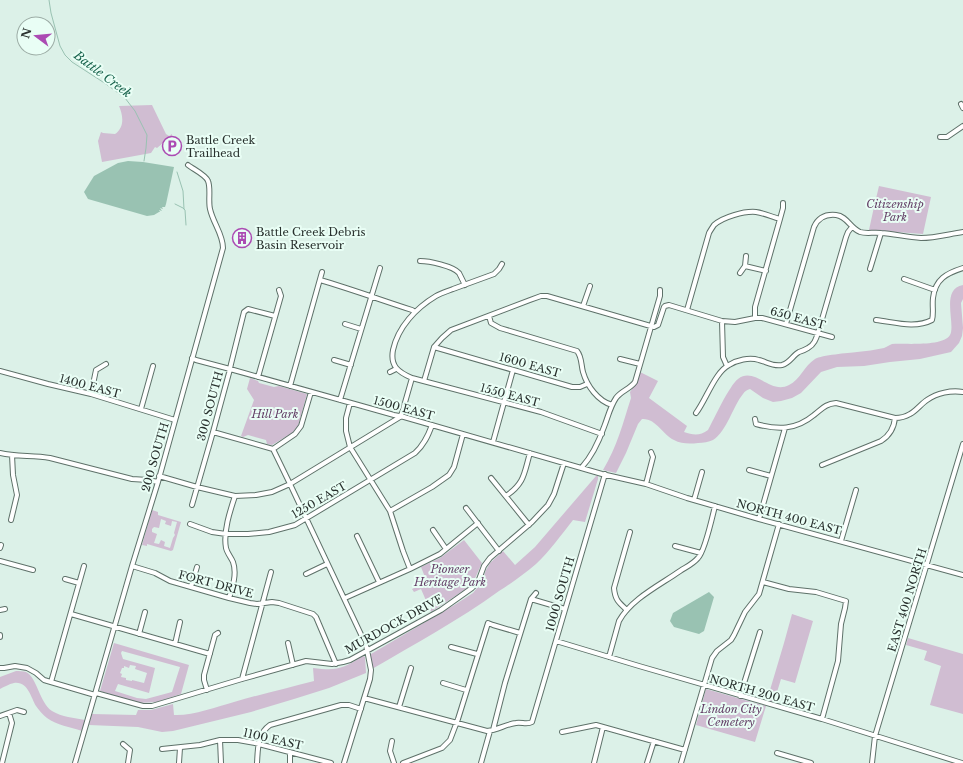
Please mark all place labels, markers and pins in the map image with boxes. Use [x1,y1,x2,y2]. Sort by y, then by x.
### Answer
place label: Battle Creek Trailhead [186,133,255,160]
parking icon: Battle Creek Trailhead [161,135,183,157]
place label: Battle Creek Debris Basin Reservoir [256,225,365,252]
building icon: Battle Creek Debris Basin Reservoir [231,227,253,249]

